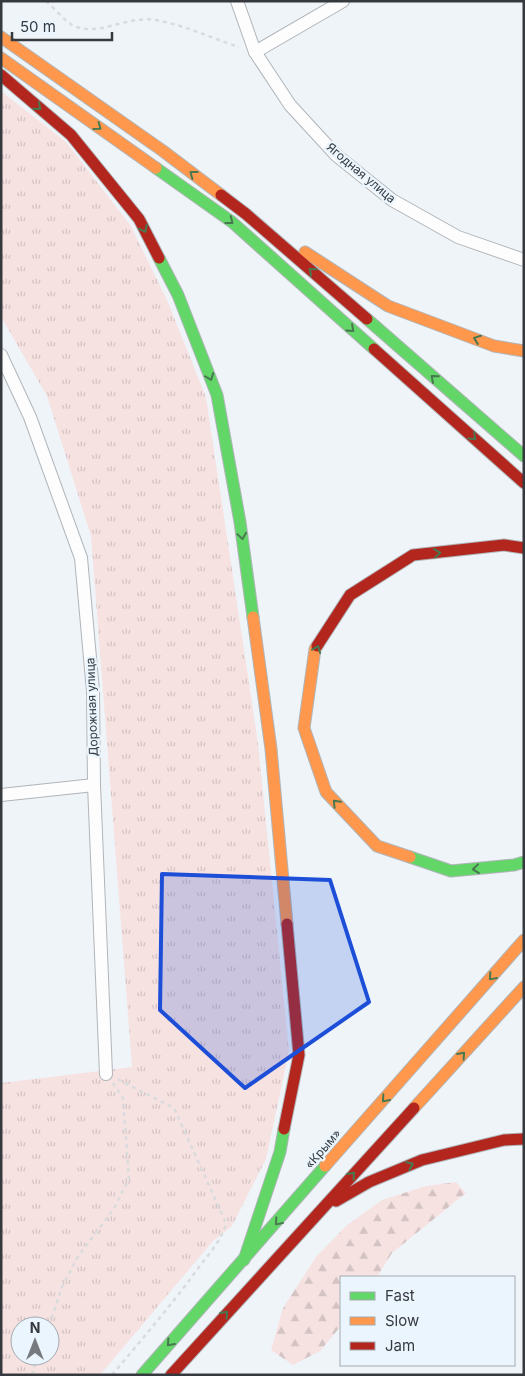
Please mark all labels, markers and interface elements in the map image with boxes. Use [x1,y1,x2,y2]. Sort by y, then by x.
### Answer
scale bar [12,10,112,42]
text: 50 m [20,17,56,36]
one-way arrow [33,101,42,110]
one-way arrow [92,121,101,129]
street label: Ягодная улица [324,139,399,206]
one-way arrow [190,171,199,179]
one-way arrow [224,216,233,224]
one-way arrow [138,224,148,233]
one-way arrow [309,269,318,277]
one-way arrow [346,323,355,332]
one-way arrow [473,335,481,345]
one-way arrow [204,372,214,381]
one-way arrow [431,375,440,384]
one-way arrow [467,432,476,441]
one-way arrow [236,533,247,541]
one-way arrow [433,548,441,559]
one-way arrow [311,645,321,654]
street label: Дорожная улица [82,657,101,757]
one-way arrow [333,799,342,808]
one-way arrow [471,863,479,874]
one-way arrow [489,971,497,980]
one-way arrow [456,1051,465,1060]
one-way arrow [381,1094,390,1103]
street label: «Крым» [301,1126,344,1172]
one-way arrow [405,1160,414,1171]
one-way arrow [347,1171,356,1180]
one-way arrow [275,1216,284,1225]
legend [340,1276,515,1366]
text: Fast [385,1286,415,1305]
one-way arrow [219,1311,228,1320]
text: Slow [385,1311,419,1330]
north arrow [10,1316,60,1366]
text: N [30,1319,40,1336]
text: Jam [385,1336,415,1355]
one-way arrow [167,1338,176,1347]

